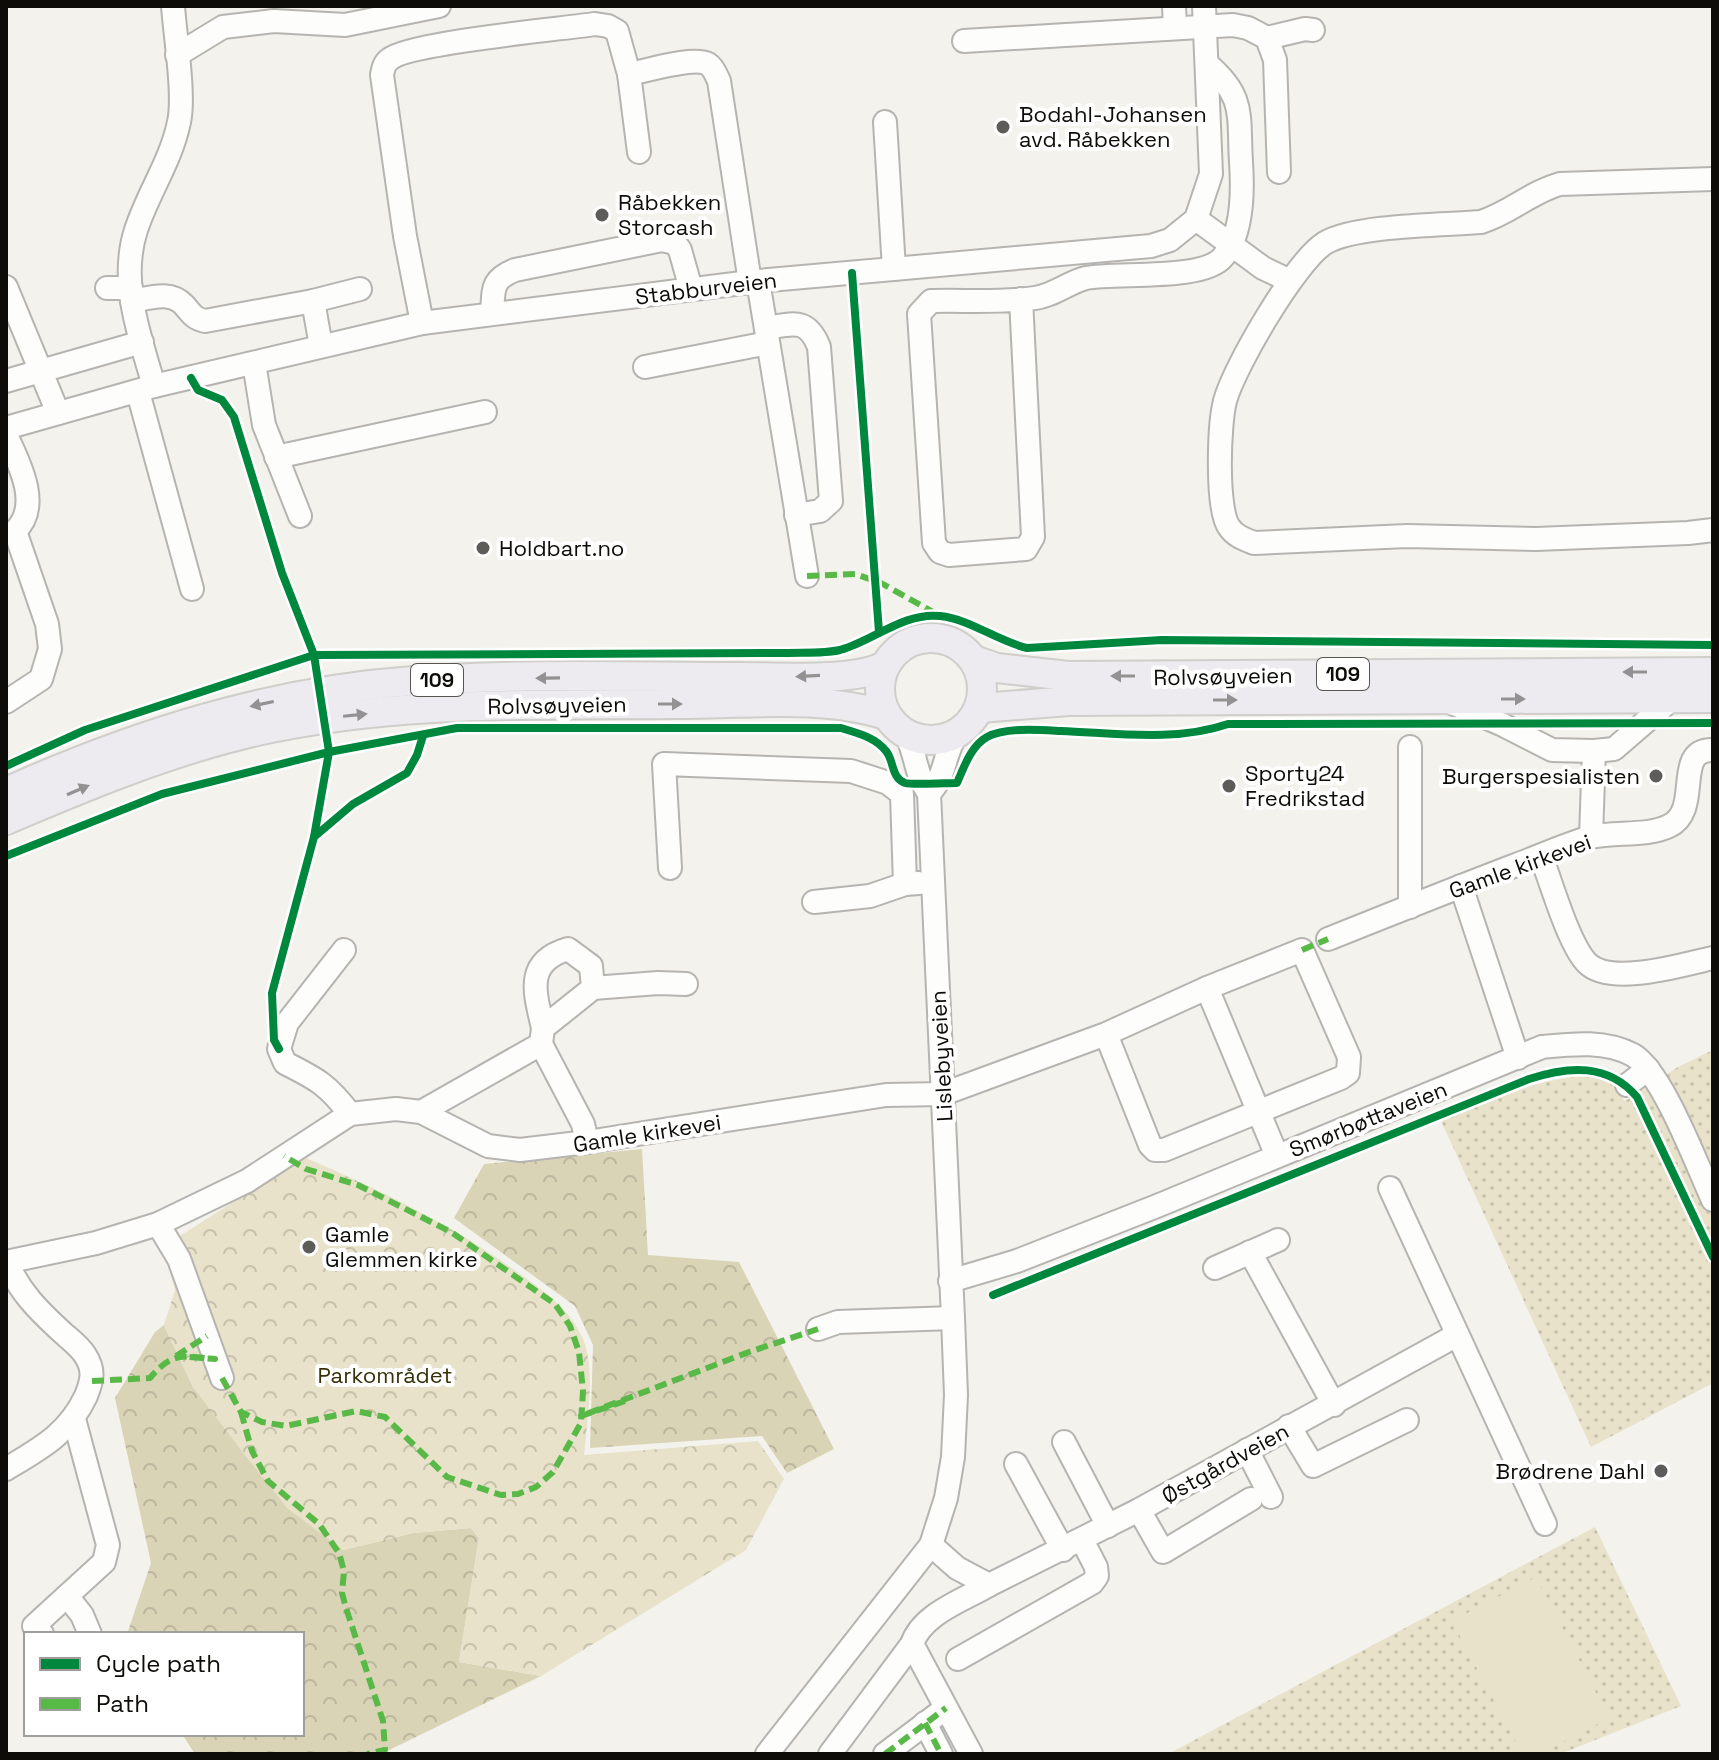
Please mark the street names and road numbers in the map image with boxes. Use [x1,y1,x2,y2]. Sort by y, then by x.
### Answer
street label: Stabburveien [634,265,778,311]
road number: 109 [1317,658,1369,690]
street label: Rolvsøyveien [1153,661,1293,691]
road number: 109 [411,664,463,696]
street label: Rolvsøyveien [487,690,627,720]
street label: Gamle kirkevei [1445,827,1595,905]
street label: Lislebyveien [924,990,958,1122]
street label: Smørbøttaveien [1285,1075,1451,1163]
street label: Gamle kirkevei [571,1107,723,1159]
street label: Østgårdveien [1157,1417,1293,1509]

